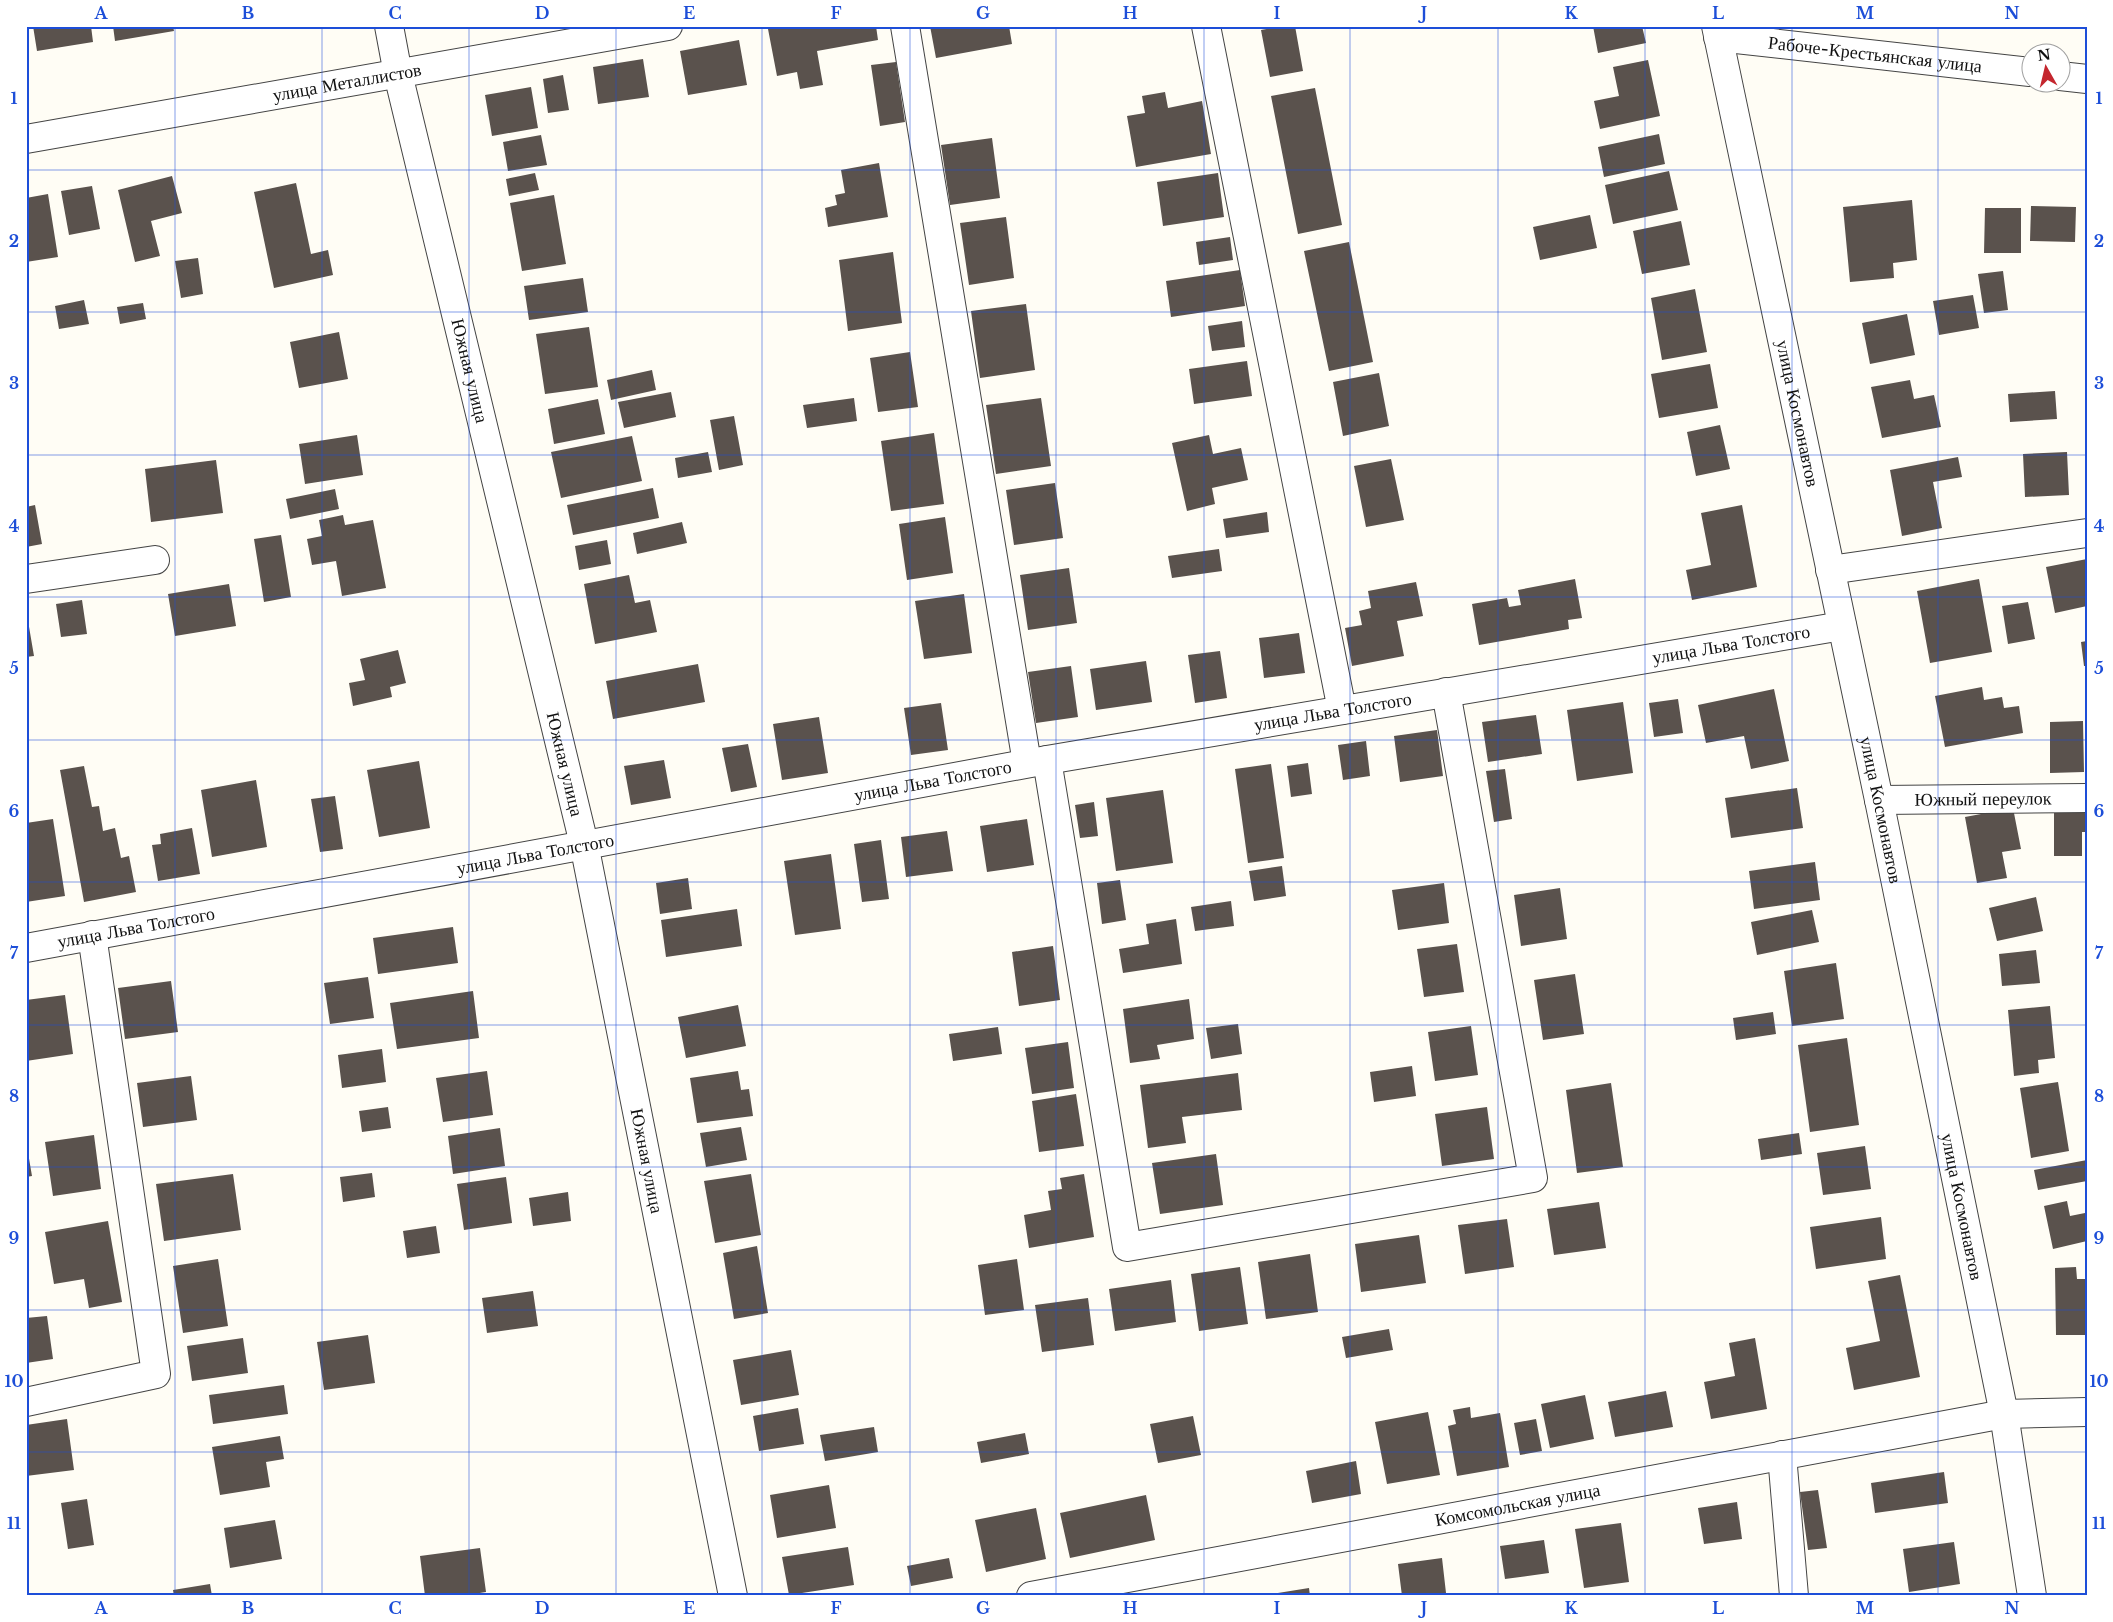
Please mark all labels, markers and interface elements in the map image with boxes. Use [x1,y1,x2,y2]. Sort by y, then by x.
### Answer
text: A [94,3,109,23]
text: B [242,3,255,23]
text: C [388,3,402,23]
text: D [535,3,549,23]
text: E [683,3,695,23]
text: F [830,3,842,23]
text: G [976,3,990,23]
text: H [1122,3,1138,23]
text: I [1274,3,1281,23]
text: J [1418,3,1427,23]
text: K [1564,3,1578,23]
text: L [1712,3,1724,23]
text: M [1856,3,1874,23]
text: N [2004,3,2020,23]
street label: Рабоче-Крестьянская улица [1767,32,1983,78]
north arrow [2020,42,2070,92]
text: N [2036,45,2052,65]
street label: улица Металлистов [271,59,423,106]
text: 1 [11,88,18,108]
text: 1 [2096,88,2103,108]
text: 2 [9,231,19,251]
text: 2 [2094,231,2104,251]
street label: Южная улица [446,316,493,425]
street label: улица Космонавтов [1771,338,1824,489]
text: 3 [9,373,19,393]
text: 3 [2094,373,2104,393]
text: 4 [9,516,19,536]
text: 4 [2094,516,2104,536]
street label: улица Льва Толстого [1651,621,1812,669]
text: 5 [9,658,19,678]
text: 5 [2094,658,2104,678]
street label: улица Льва Толстого [1252,688,1413,736]
street label: Южная улица [542,710,588,819]
street label: улица Космонавтов [1855,734,1907,885]
street label: улица Льва Толстого [852,756,1013,806]
street label: Южный переулок [1914,787,2052,811]
text: 6 [9,801,20,821]
text: 6 [2094,801,2105,821]
street label: улица Льва Толстого [455,829,616,879]
street label: улица Льва Толстого [56,902,217,953]
text: 7 [10,943,19,963]
text: 7 [2095,943,2104,963]
text: 8 [9,1086,19,1106]
text: 8 [2094,1086,2104,1106]
street label: Южная улица [626,1106,668,1215]
street label: улица Космонавтов [1936,1131,1987,1282]
text: 9 [9,1228,20,1248]
text: 9 [2094,1228,2105,1248]
text: 10 [4,1371,24,1391]
text: 10 [2089,1371,2109,1391]
street label: Комсомольская улица [1433,1479,1602,1531]
text: 11 [7,1513,21,1533]
text: 11 [2092,1513,2106,1533]
text: A [94,1598,109,1618]
text: B [242,1598,255,1618]
text: C [388,1598,402,1618]
text: D [535,1598,549,1618]
text: E [683,1598,695,1618]
text: F [830,1598,842,1618]
text: G [976,1598,990,1618]
text: H [1122,1598,1138,1618]
text: I [1274,1598,1281,1618]
text: J [1418,1598,1427,1618]
text: K [1564,1598,1578,1618]
text: L [1712,1598,1724,1618]
text: M [1856,1598,1874,1618]
text: N [2004,1598,2020,1618]

